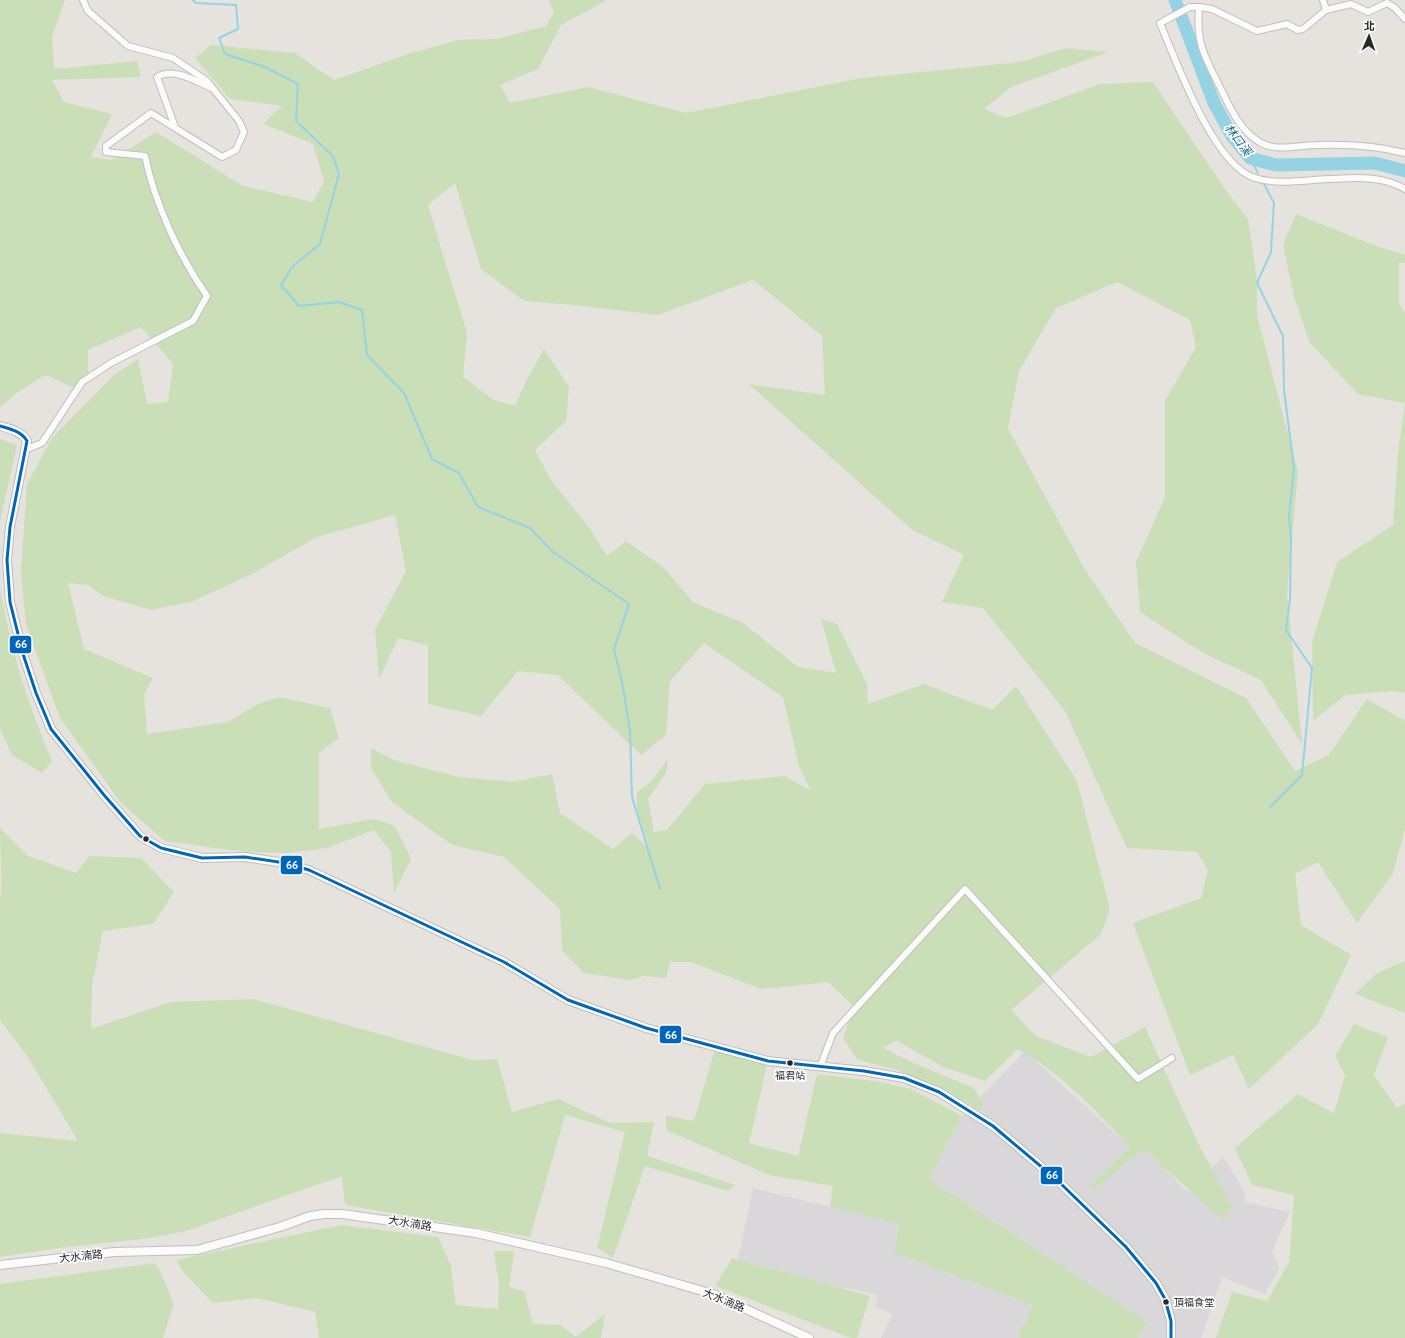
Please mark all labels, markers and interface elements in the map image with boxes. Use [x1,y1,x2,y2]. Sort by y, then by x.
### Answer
north arrow [1349,16,1389,56]
text: 北 [1364,19,1375,33]
water label: 林口溪 [1222,121,1256,160]
line badge: 66 [9,635,32,654]
text: 66 [15,637,27,651]
unlabelled marker [141,834,151,844]
line badge: 66 [280,855,303,875]
text: 66 [286,858,298,872]
line badge: 66 [659,1025,682,1044]
text: 66 [665,1028,677,1042]
marker: 福君站 [785,1058,795,1068]
place label: 福君站 [775,1069,805,1082]
line badge: 66 [1040,1166,1063,1185]
text: 66 [1046,1168,1058,1182]
street label: 大水湳路 [387,1213,433,1233]
street label: 大水湳路 [58,1247,104,1265]
street label: 大水湳路 [701,1285,747,1315]
place label: 頂福食堂 [1174,1296,1214,1309]
marker: 頂福食堂 [1161,1297,1171,1307]

